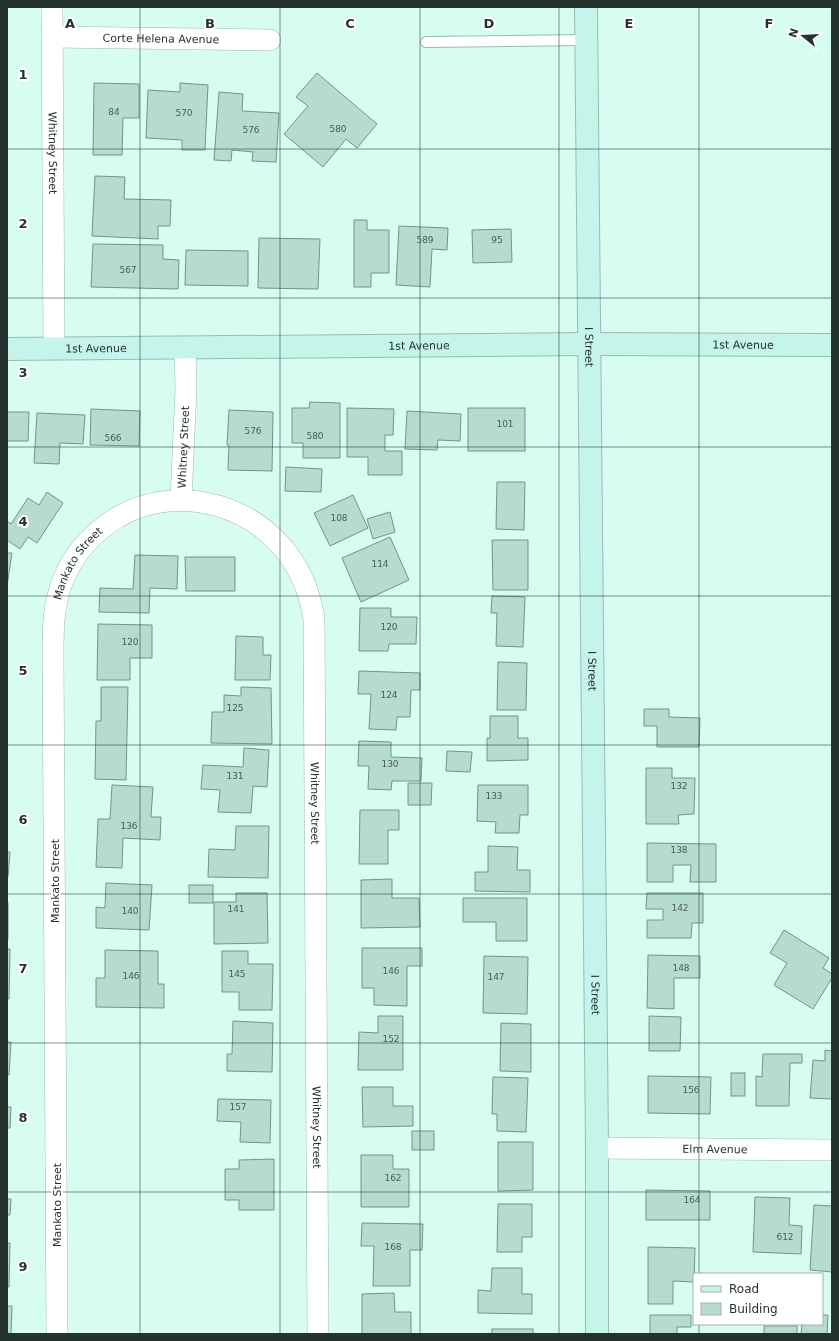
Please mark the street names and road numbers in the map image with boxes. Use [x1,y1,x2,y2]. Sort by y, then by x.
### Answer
street label: Corte Helena Avenue [103,31,220,46]
street label: Whitney Street [46,112,60,195]
street label: I Street [583,327,596,368]
street label: 1st Avenue [712,338,774,351]
street label: 1st Avenue [388,339,450,352]
street label: 1st Avenue [65,341,127,355]
street label: Whitney Street [175,405,192,489]
street label: Mankato Street [51,524,105,601]
street label: I Street [586,651,599,692]
street label: Whitney Street [308,762,322,845]
street label: Mankato Street [49,838,62,923]
street label: I Street [589,975,602,1016]
street label: Whitney Street [310,1086,324,1169]
street label: Elm Avenue [682,1142,748,1156]
street label: Mankato Street [51,1162,64,1247]

